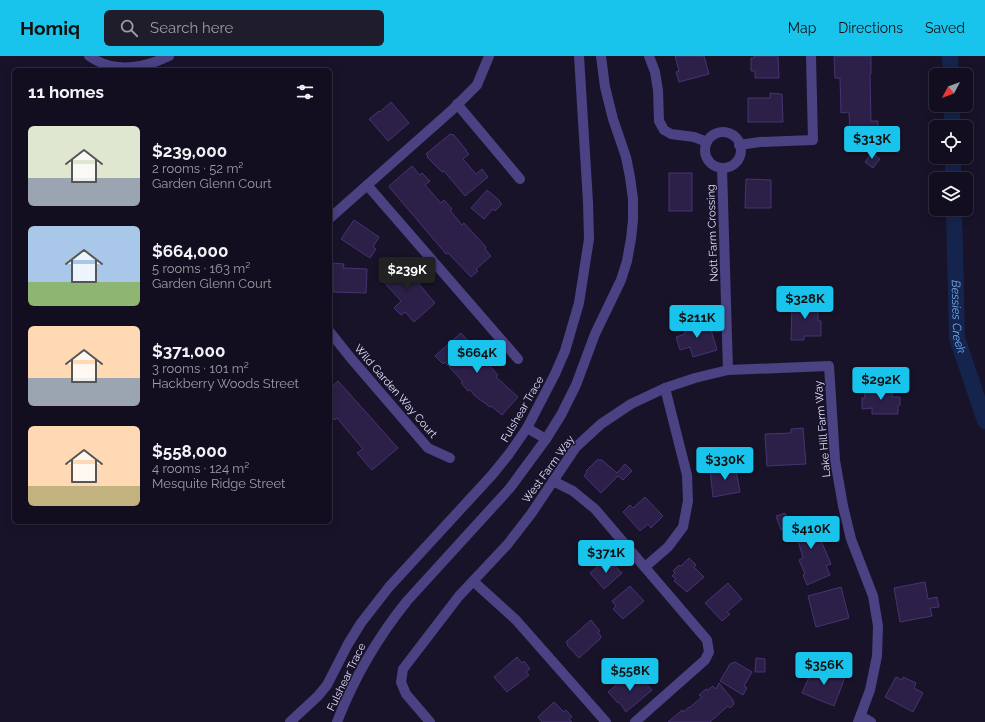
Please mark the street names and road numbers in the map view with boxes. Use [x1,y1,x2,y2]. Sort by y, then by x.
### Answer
street label: Nott Farm Crossing [704,184,721,282]
street label: Wild Garden Way Court [351,342,440,441]
street label: Fulshear Trace [498,374,547,445]
street label: Lake Hill Farm Way [812,380,833,478]
street label: West Farm Way [520,433,577,505]
street label: Fulshear Trace [324,641,369,713]

